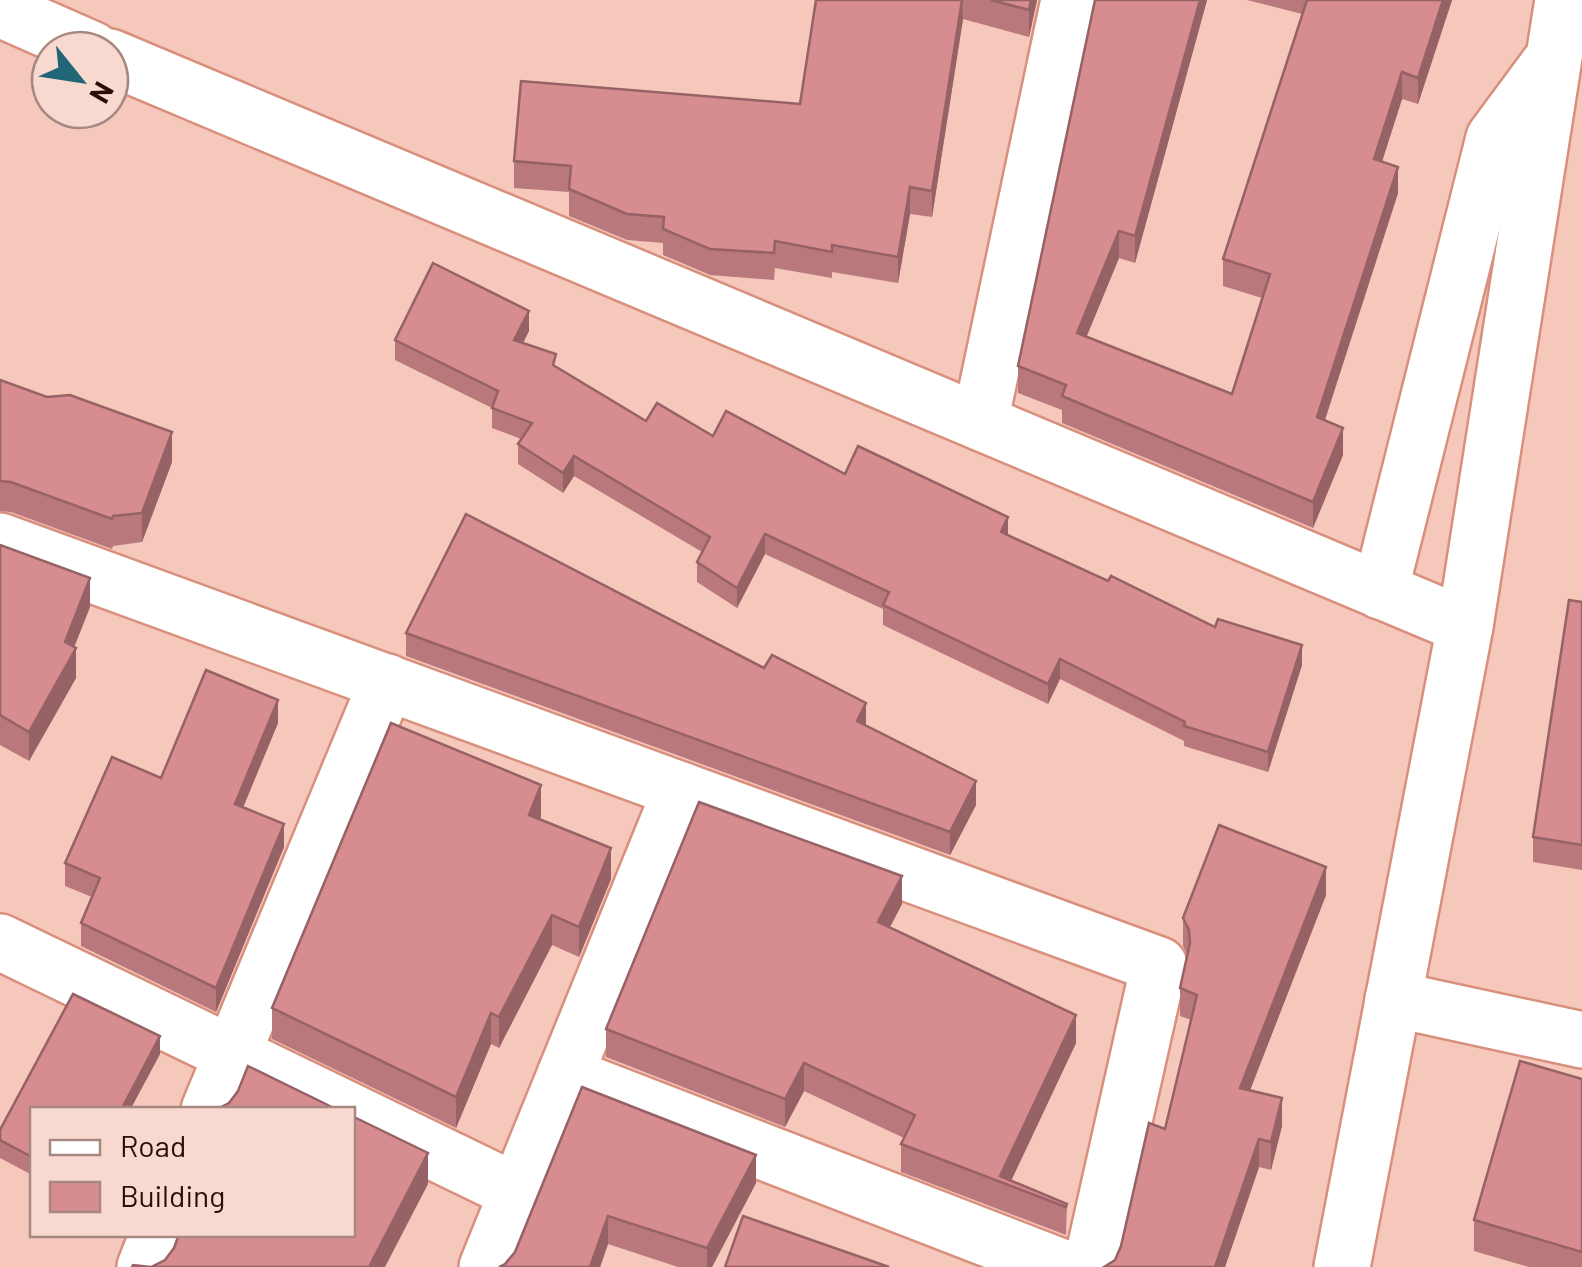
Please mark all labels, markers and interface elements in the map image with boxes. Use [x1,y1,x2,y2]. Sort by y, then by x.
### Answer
north arrow [30,30,130,130]
text: N [83,76,122,110]
legend [30,1107,355,1237]
text: Road [120,1127,186,1163]
text: Building [120,1177,225,1213]

